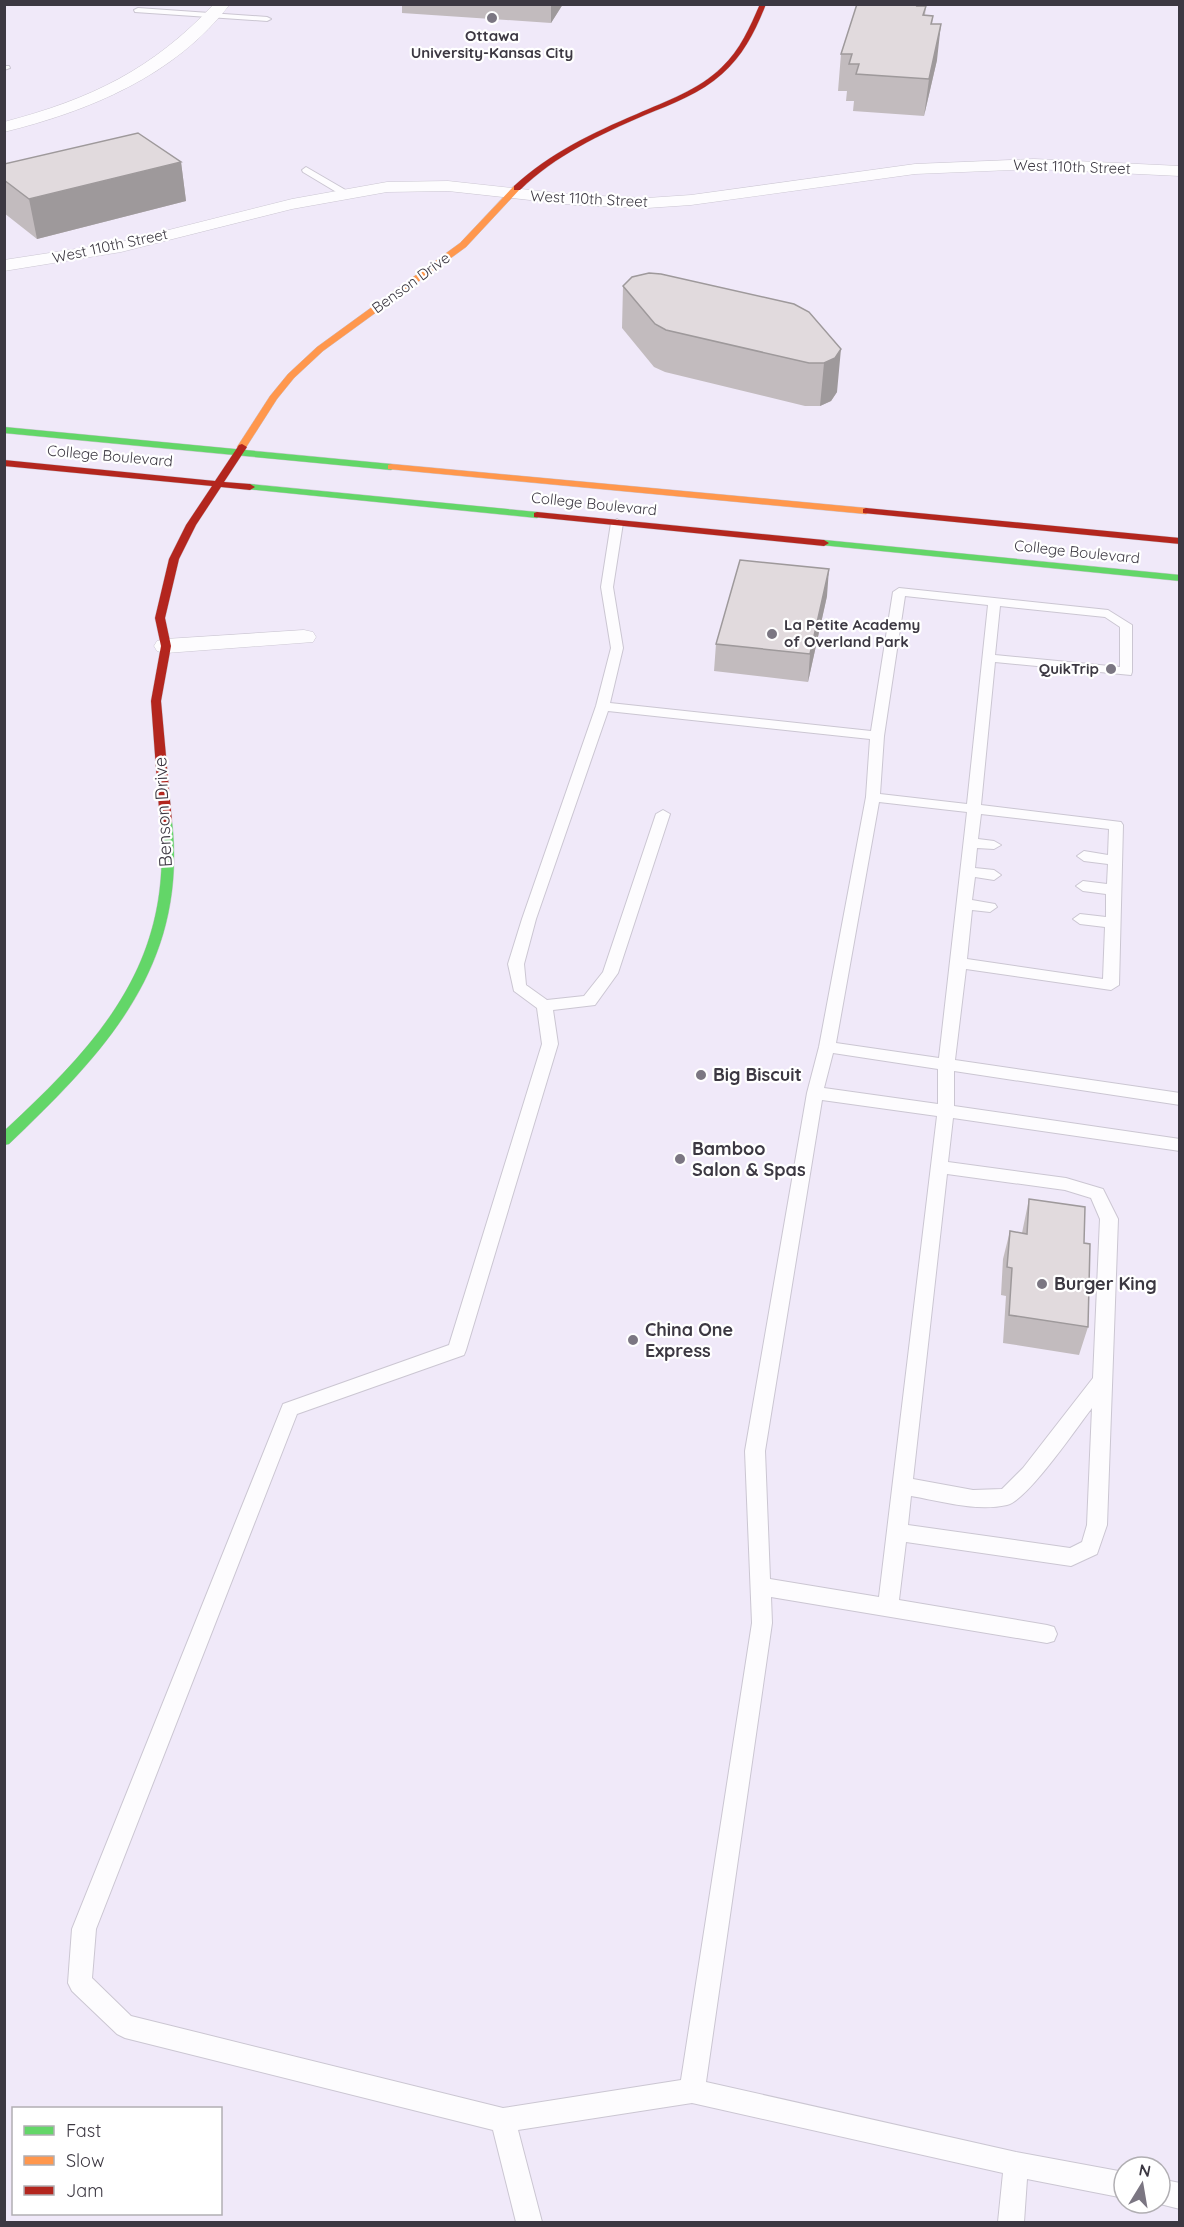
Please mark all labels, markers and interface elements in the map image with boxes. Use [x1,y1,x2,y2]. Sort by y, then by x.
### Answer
marker: Ottawa University-Kansas City [485,11,499,25]
place label: Ottawa University-Kansas City [411,26,573,62]
street label: West 110th Street [1013,155,1131,178]
street label: West 110th Street [530,186,648,211]
street label: West 110th Street [50,224,169,267]
street label: Benson Drive [368,248,453,317]
street label: College Boulevard [46,441,174,470]
street label: College Boulevard [530,487,658,520]
street label: College Boulevard [1013,535,1141,568]
place label: La Petite Academy of Overland Park [784,615,920,651]
marker: La Petite Academy of Overland Park [765,627,779,641]
place label: QuikTrip [1039,659,1099,678]
marker: QuikTrip [1104,662,1118,676]
street label: Benson Drive [148,756,177,868]
place label: Big Biscuit [713,1063,802,1086]
marker: Big Biscuit [694,1068,708,1082]
place label: Bamboo Salon & Spas [692,1137,806,1181]
marker: Bamboo Salon & Spas [673,1152,687,1166]
place label: Burger King [1054,1272,1157,1295]
marker: Burger King [1035,1277,1049,1291]
place label: China One Express [645,1318,733,1362]
marker: China One Express [626,1333,640,1347]
legend [12,2107,222,2215]
text: Fast [66,2119,101,2142]
text: Slow [66,2149,104,2172]
north arrow [1112,2155,1172,2215]
text: N [1137,2159,1153,2181]
text: Jam [66,2179,104,2202]

